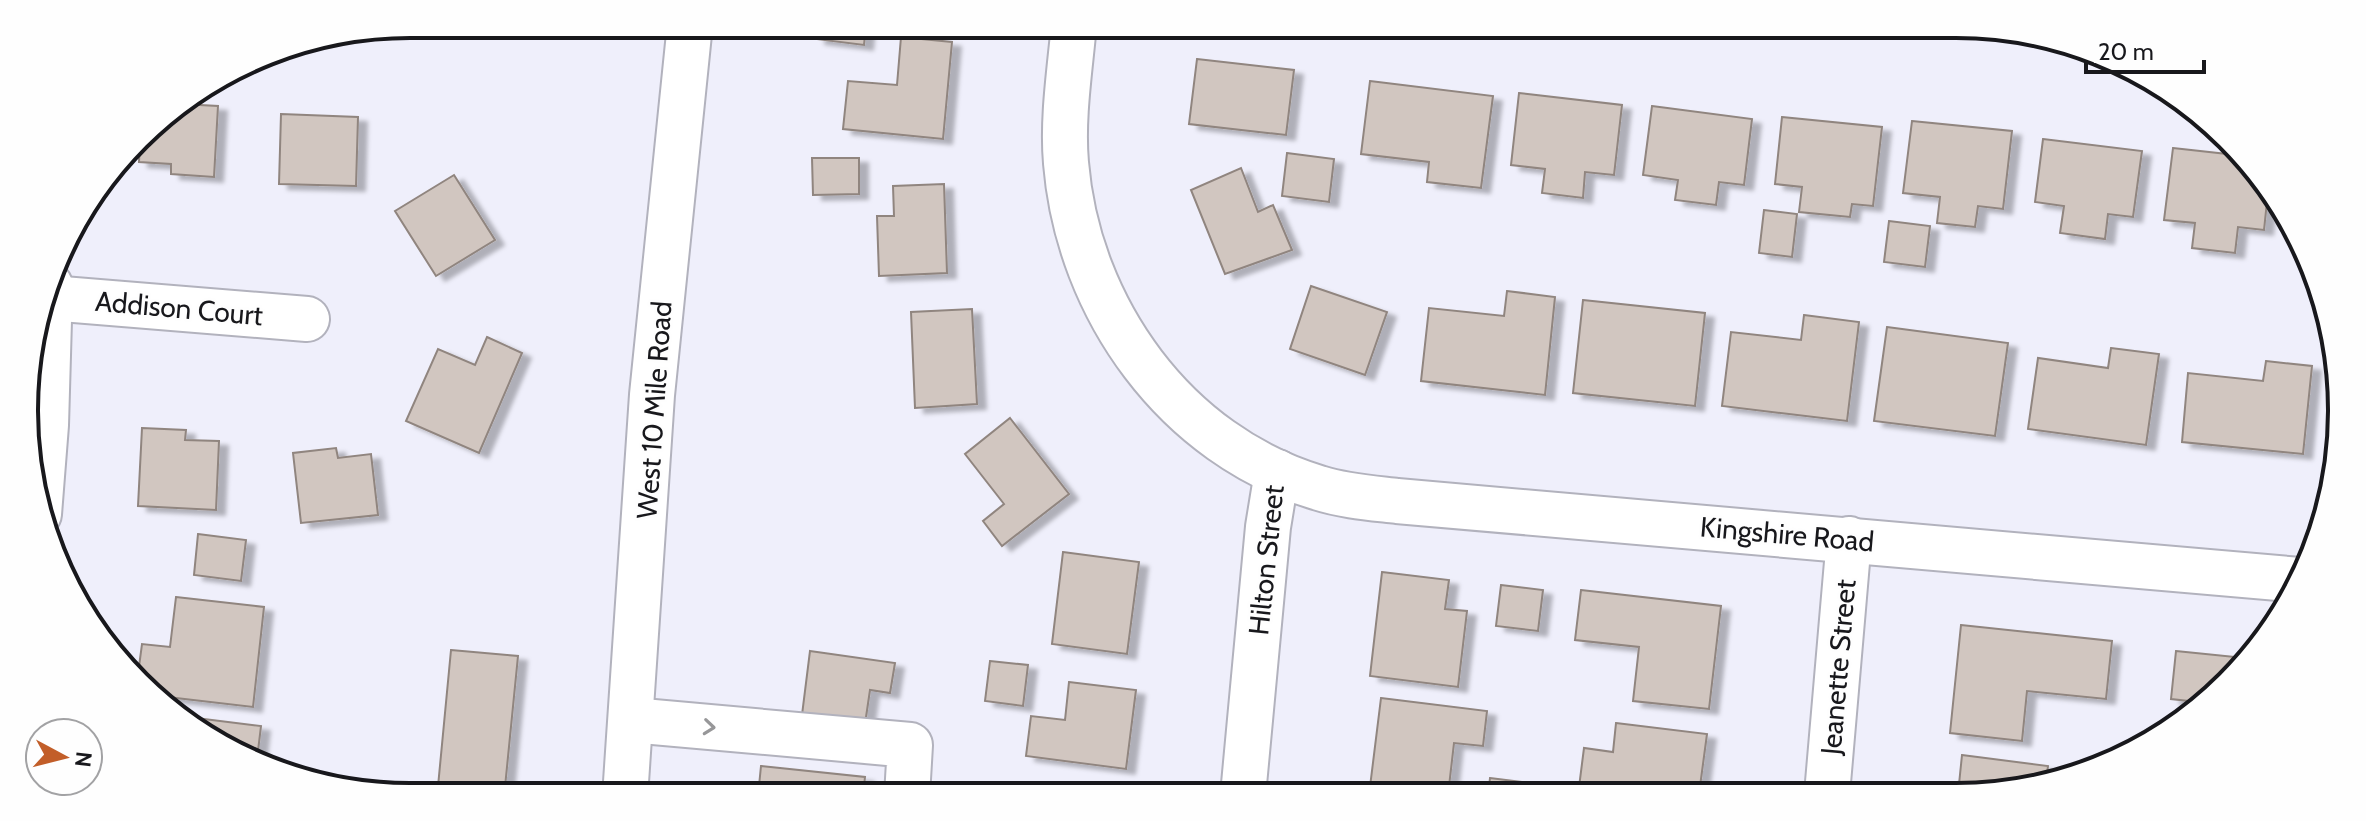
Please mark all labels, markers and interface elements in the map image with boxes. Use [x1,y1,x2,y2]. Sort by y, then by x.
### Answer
scale bar [2086,24,2204,74]
text: 20 m [2098,37,2154,66]
street label: Addison Court [94,284,264,332]
street label: West 10 Mile Road [629,300,679,520]
street label: Hilton Street [1241,483,1291,637]
street label: Kingshire Road [1699,509,1875,559]
street label: Jeanette Street [1813,578,1863,757]
north arrow [24,717,104,797]
one-way arrow [703,719,716,736]
text: N [69,750,98,769]

